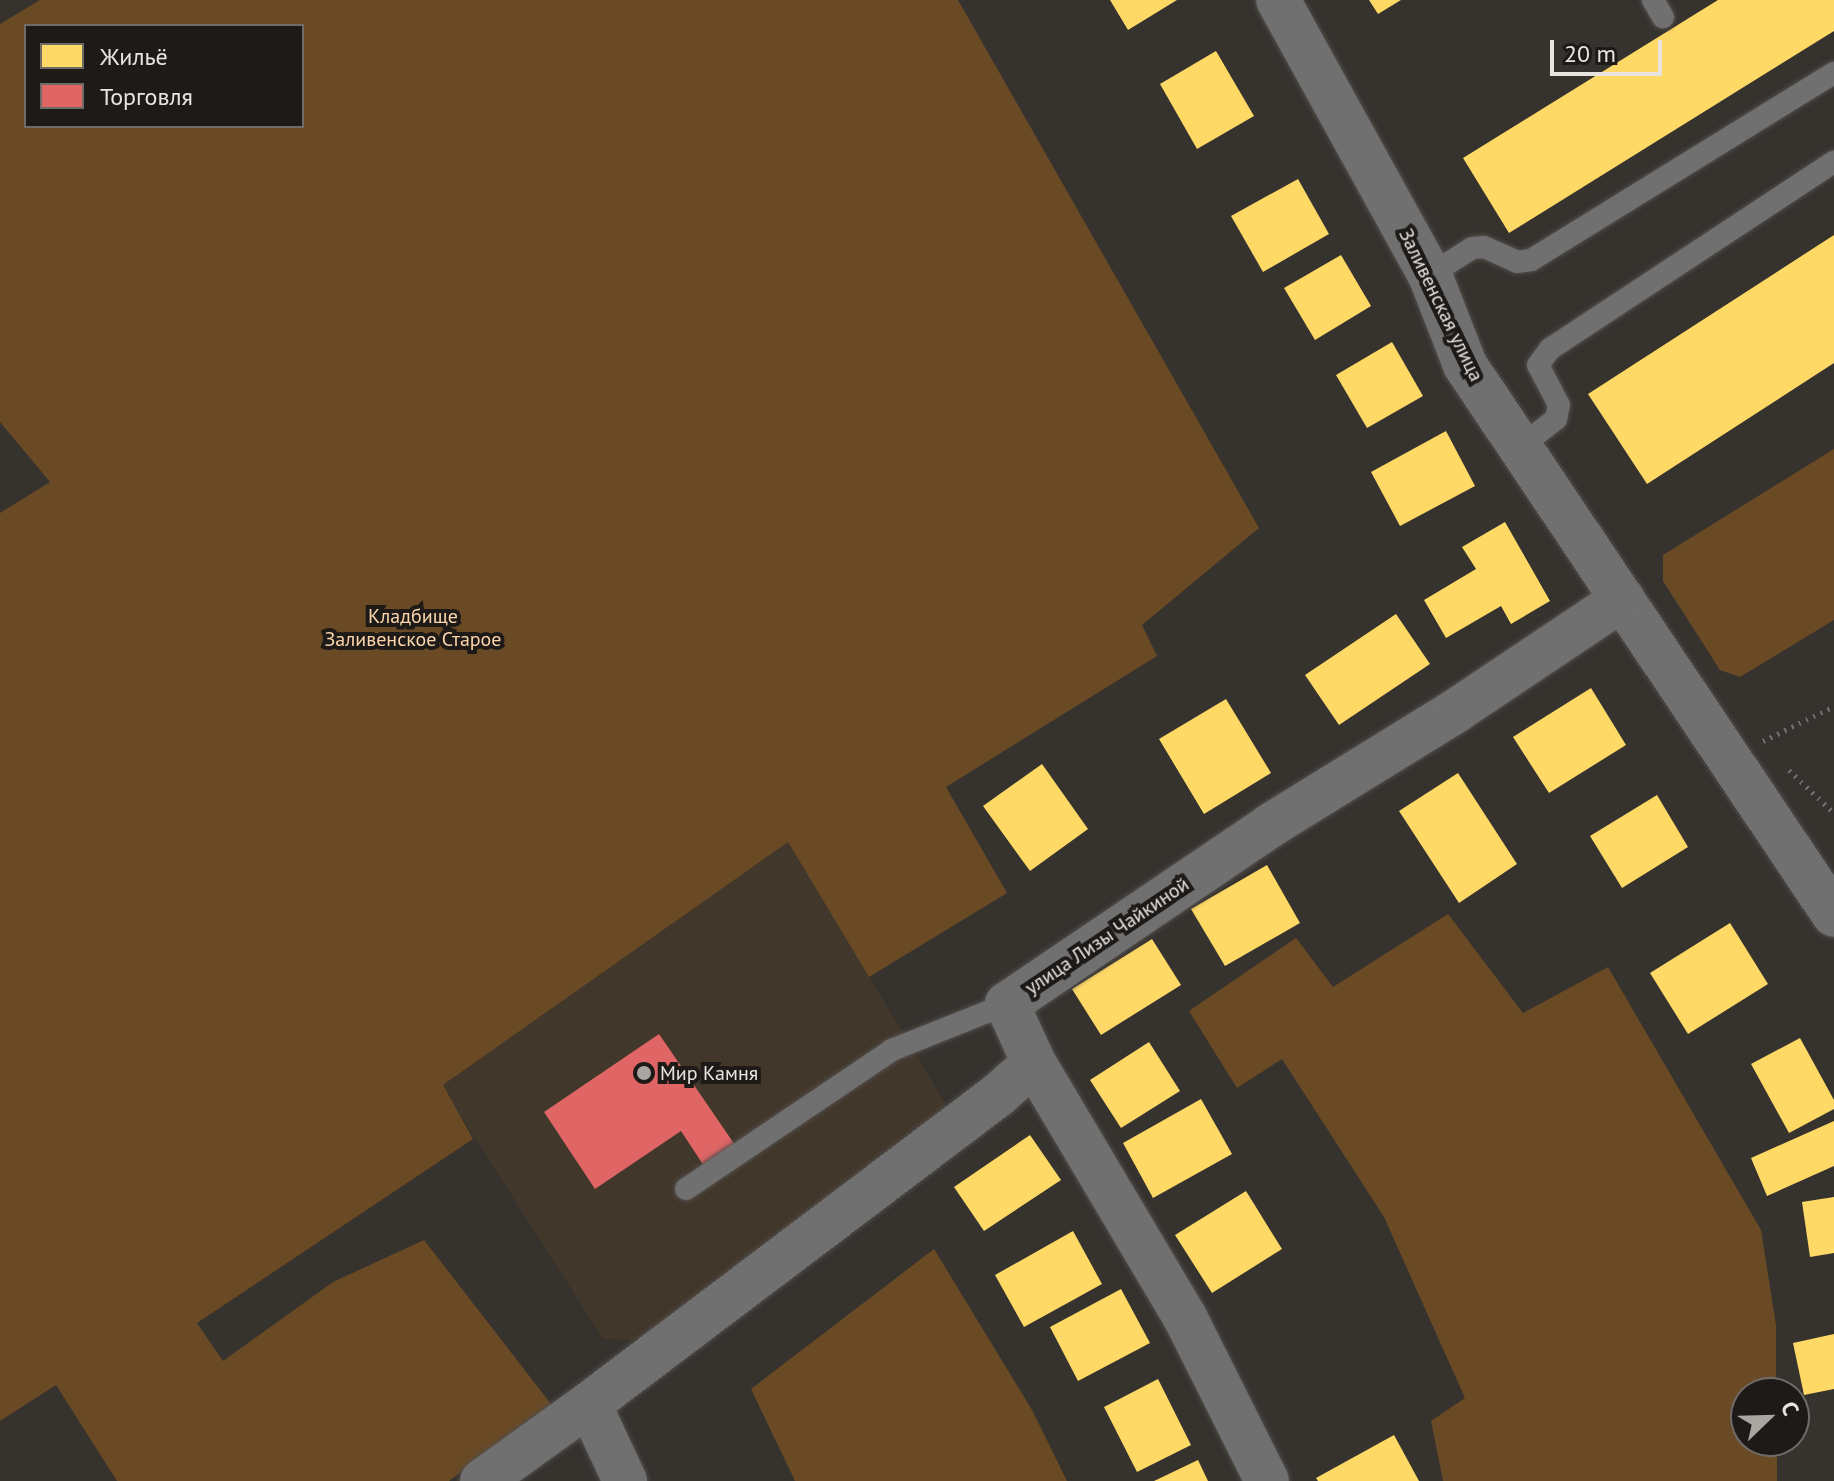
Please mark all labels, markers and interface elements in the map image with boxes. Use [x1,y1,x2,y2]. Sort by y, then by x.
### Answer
legend [24,24,304,128]
scale bar [1554,24,1666,74]
text: 20 m [1564,38,1616,69]
text: Жильё [100,41,168,72]
text: Торговля [100,81,193,112]
street label: Заливенская улица [1394,225,1488,385]
park label: Кладбище Заливенское Старое [325,605,501,652]
street label: улица Лизы Чайкиной [1020,872,1194,1000]
place label: Мир Камня [660,1061,758,1085]
marker: Мир Камня [635,1064,653,1082]
north arrow [1730,1377,1810,1457]
text: С [1775,1397,1806,1420]

